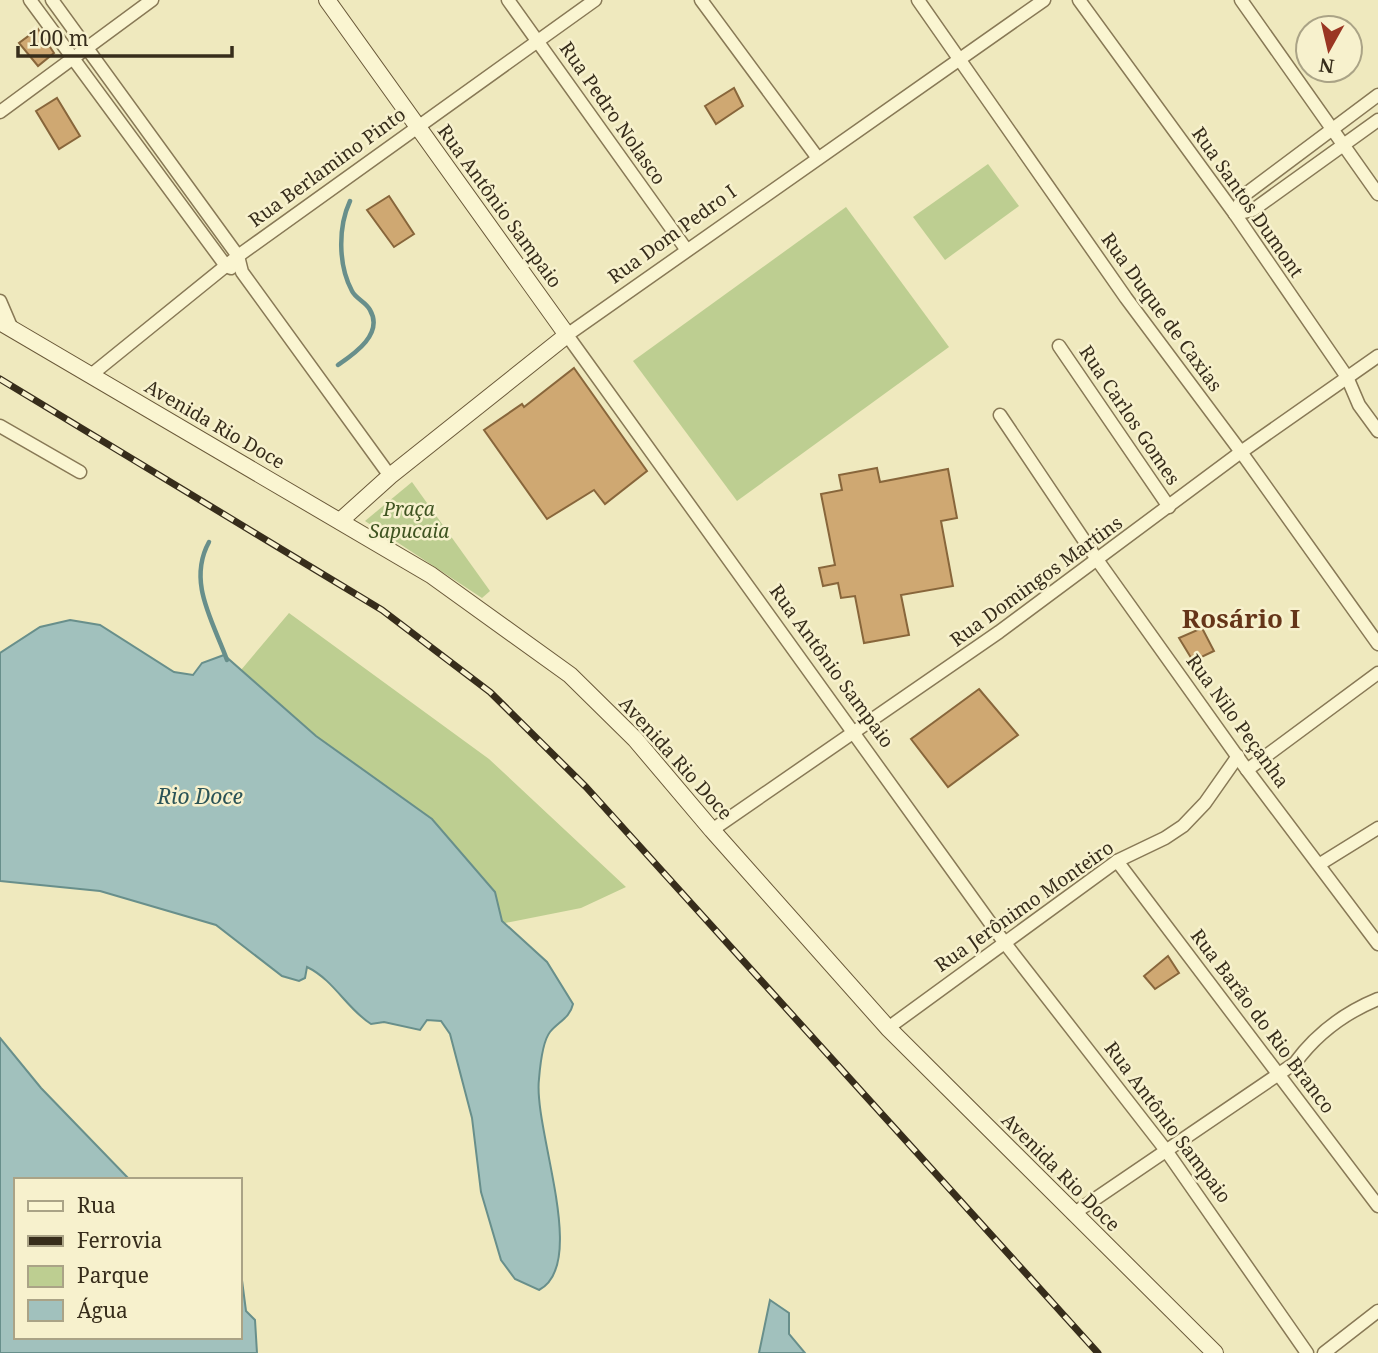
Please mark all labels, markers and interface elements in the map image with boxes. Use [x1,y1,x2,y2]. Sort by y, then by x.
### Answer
scale bar [18,14,231,58]
north arrow [1294,14,1364,84]
text: 100 m [28,24,89,52]
street label: Rua Pedro Nolasco [554,36,672,190]
text: N [1317,52,1336,80]
street label: Rua Berlamino Pinto [243,101,411,233]
street label: Rua Antônio Sampaio [432,119,568,293]
street label: Rua Santos Dumont [1186,121,1310,283]
street label: Rua Dom Pedro I [602,179,742,289]
street label: Rua Duque de Caxias [1096,227,1228,397]
street label: Rua Carlos Gomes [1074,340,1186,490]
street label: Avenida Rio Doce [140,373,290,475]
park label: Praça Sapucaia [369,496,449,544]
street label: Rua Domingos Martins [945,510,1127,652]
street label: Rua Antônio Sampaio [764,579,900,753]
district label: Rosário I [1182,600,1300,636]
street label: Rua Nilo Peçanha [1181,649,1295,793]
street label: Avenida Rio Doce [614,691,738,825]
water label: Rio Doce [156,782,243,810]
street label: Rua Jerônimo Monteiro [929,834,1119,978]
street label: Rua Barão do Rio Branco [1185,923,1341,1119]
street label: Rua Antônio Sampaio [1099,1036,1237,1208]
street label: Avenida Rio Doce [996,1107,1126,1237]
legend [14,1178,242,1339]
text: Rua [77,1191,116,1219]
text: Ferrovia [77,1226,162,1254]
text: Parque [77,1261,149,1289]
text: Água [77,1296,128,1324]

